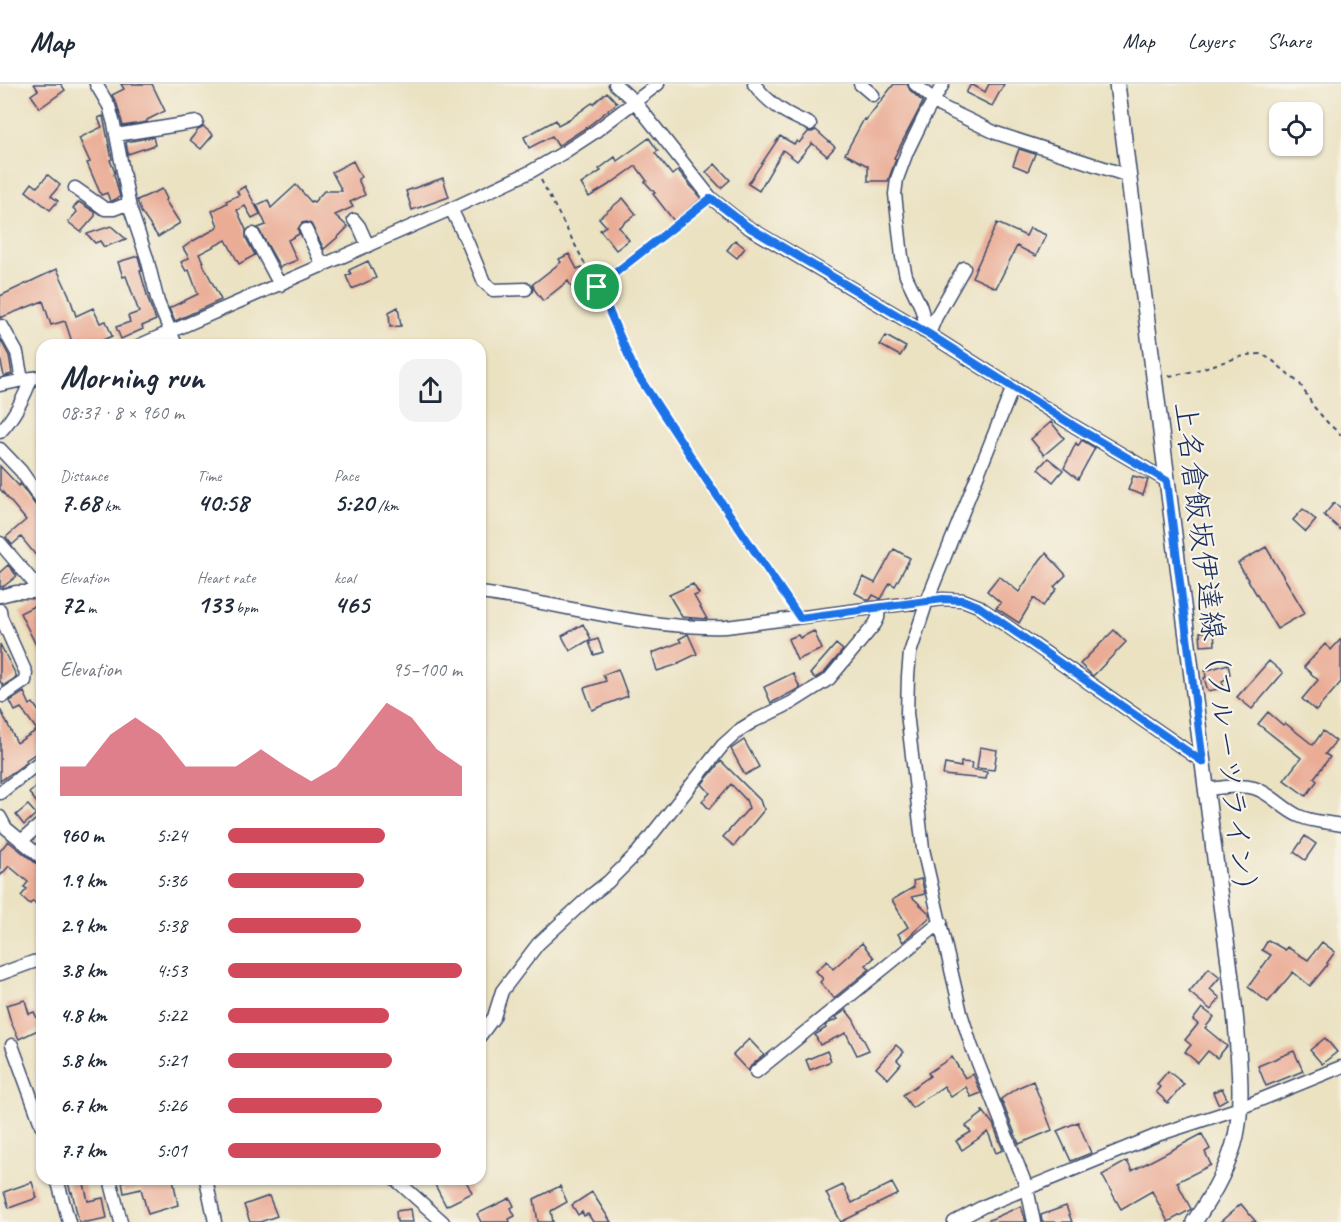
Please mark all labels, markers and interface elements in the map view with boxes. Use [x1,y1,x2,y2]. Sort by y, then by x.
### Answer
text: Map [30,24,73,59]
text: Map [1122,28,1155,54]
text: Layers [1188,28,1234,54]
text: Share [1267,28,1311,54]
map controls [1269,102,1323,156]
button: locate [1269,102,1323,156]
pin [571,261,622,312]
icon: arrive [580,270,613,303]
text: Morning run [60,356,204,398]
button: share [399,359,462,422]
street label: 上名倉飯坂伊達線（フルーツライン） [1166,399,1266,909]
text: 08:37 · 8 × 960 m [60,400,184,425]
text: Distance [60,466,108,486]
text: Time [197,466,221,486]
text: Pace [334,466,359,486]
text: 7.68 [60,486,101,519]
text: 40:58 [197,486,249,519]
text: 5:20 [334,486,374,519]
text: km [101,496,120,516]
text: /km [374,496,399,516]
text: Elevation [60,568,109,588]
text: Heart rate [197,568,255,588]
text: kcal [334,568,355,588]
text: 72 [60,588,83,621]
text: 133 [197,588,232,621]
text: 465 [334,588,369,621]
text: m [83,598,96,618]
text: bpm [232,598,258,618]
text: Elevation [60,657,122,682]
text: 95–100 m [392,657,462,682]
text: 960 m [60,823,103,848]
text: 5:24 [156,823,187,848]
text: 1.9 km [60,868,106,893]
text: 5:36 [156,868,187,893]
text: 2.9 km [60,913,106,938]
text: 5:38 [156,913,187,938]
text: 3.8 km [60,958,107,983]
text: 4:53 [156,958,187,983]
text: 4.8 km [60,1003,107,1028]
text: 5:22 [156,1003,187,1028]
text: 5.8 km [60,1048,106,1073]
text: 5:21 [156,1048,187,1073]
text: 6.7 km [60,1093,107,1118]
text: 5:26 [156,1093,187,1118]
text: 7.7 km [60,1138,106,1163]
text: 5:01 [156,1138,187,1163]

